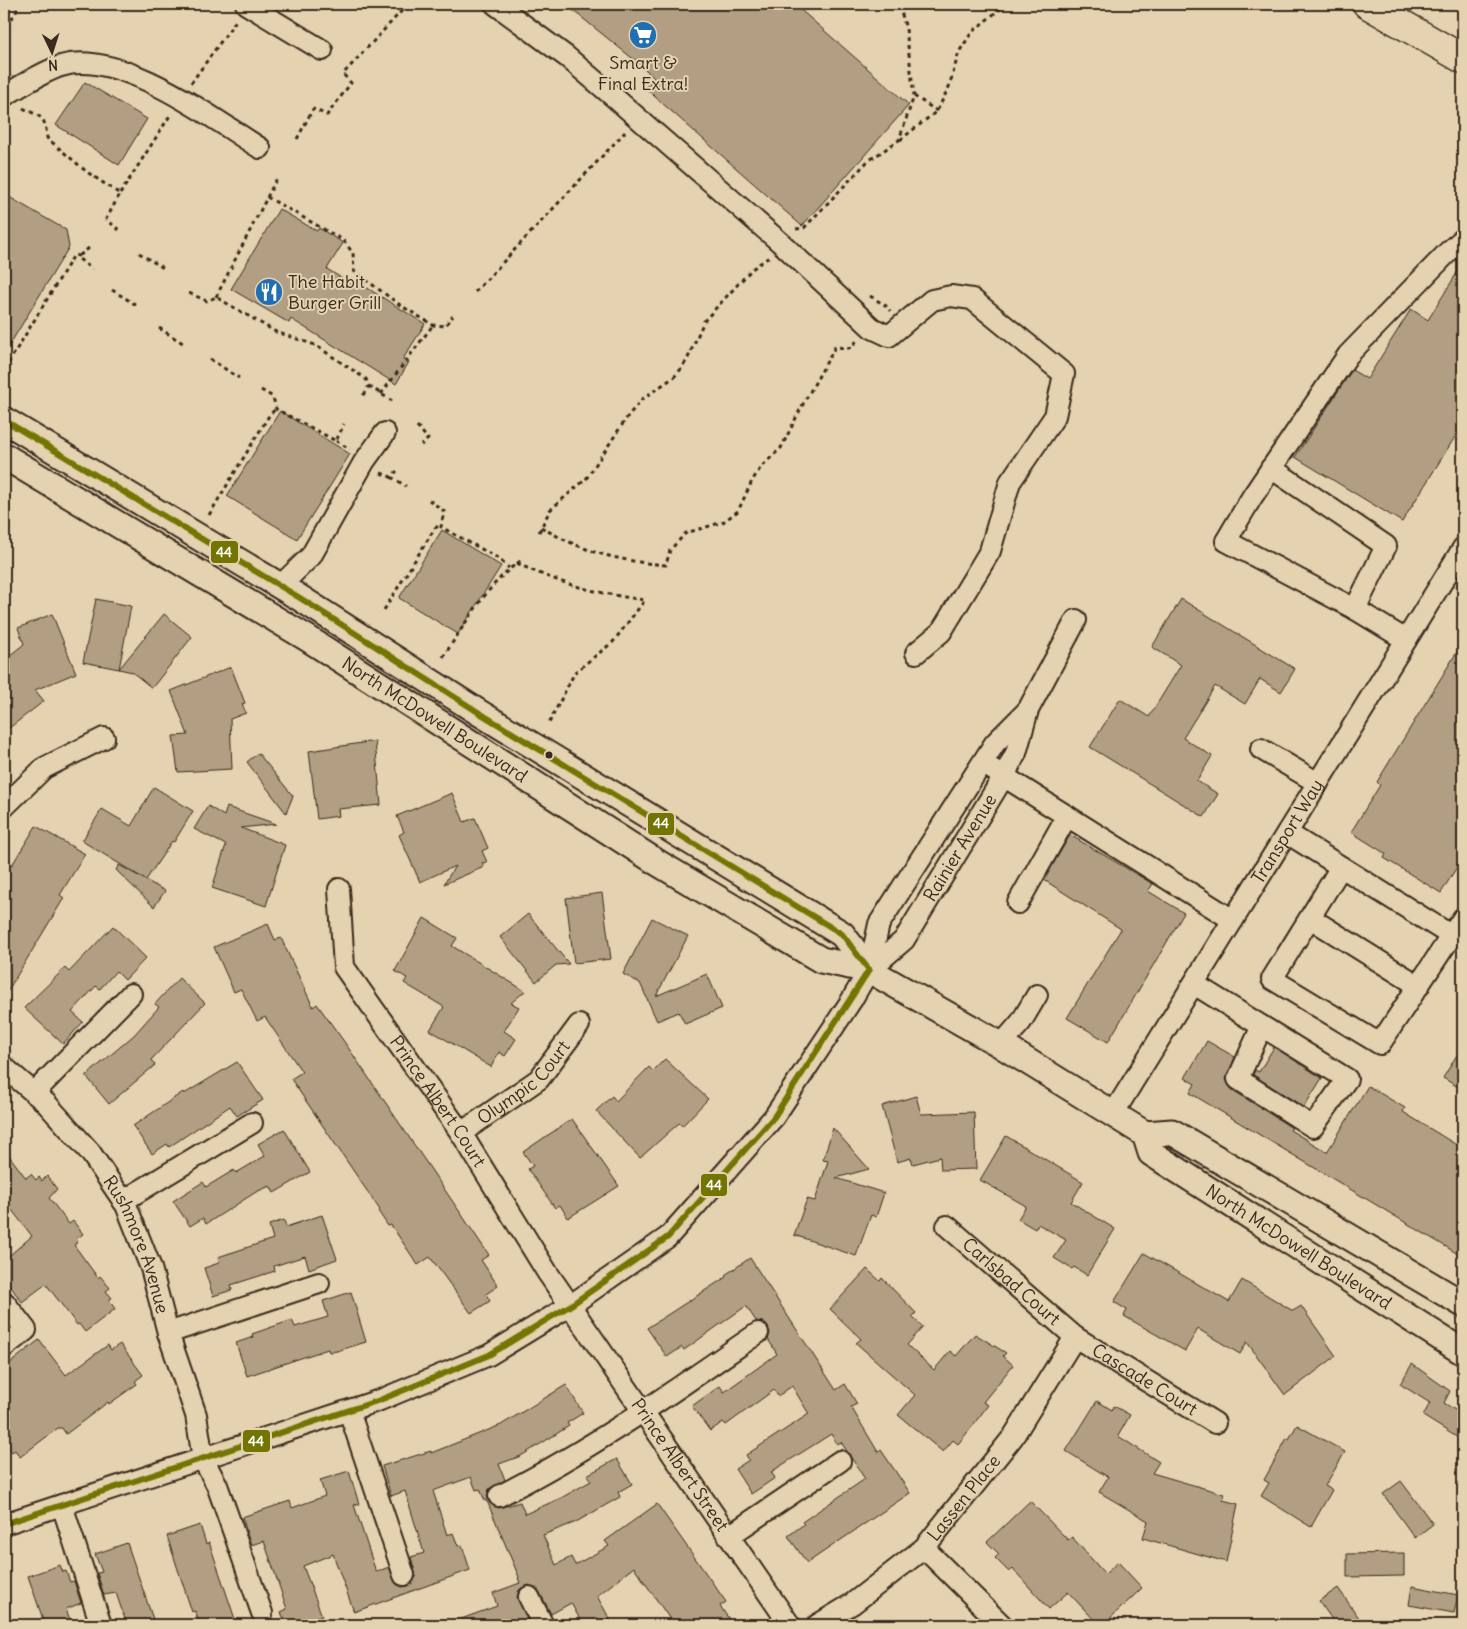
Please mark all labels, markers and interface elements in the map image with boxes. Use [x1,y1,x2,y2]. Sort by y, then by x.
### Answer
supermarket icon: Smart & Final Extra! [628,20,658,50]
north arrow [28,28,78,78]
place label: Smart & Final Extra! [598,51,688,95]
text: N [47,56,58,74]
place label: The Habit Burger Grill [288,270,381,314]
restaurant icon: The Habit Burger Grill [254,277,284,307]
line badge: 44 [210,540,239,564]
text: 44 [216,543,232,561]
street label: North McDowell Boulevard [338,651,532,788]
unlabelled marker [544,750,554,760]
street label: Transport Way [1246,775,1328,888]
street label: Rainier Avenue [918,790,1001,906]
line badge: 44 [647,812,675,836]
text: 44 [653,814,669,832]
street label: Prince Albert Court [385,1031,491,1171]
street label: Olympic Court [472,1036,575,1129]
street label: Rushmore Avenue [98,1171,174,1316]
line badge: 44 [700,1173,728,1197]
text: 44 [706,1176,722,1194]
street label: North McDowell Boulevard [1202,1179,1396,1315]
street label: Carlsbad Court [958,1233,1065,1330]
street label: Cascade Court [1088,1338,1202,1420]
street label: Prince Albert Street [626,1394,734,1536]
line badge: 44 [242,1429,271,1453]
text: 44 [248,1432,264,1450]
street label: Lassen Place [922,1450,1005,1546]

